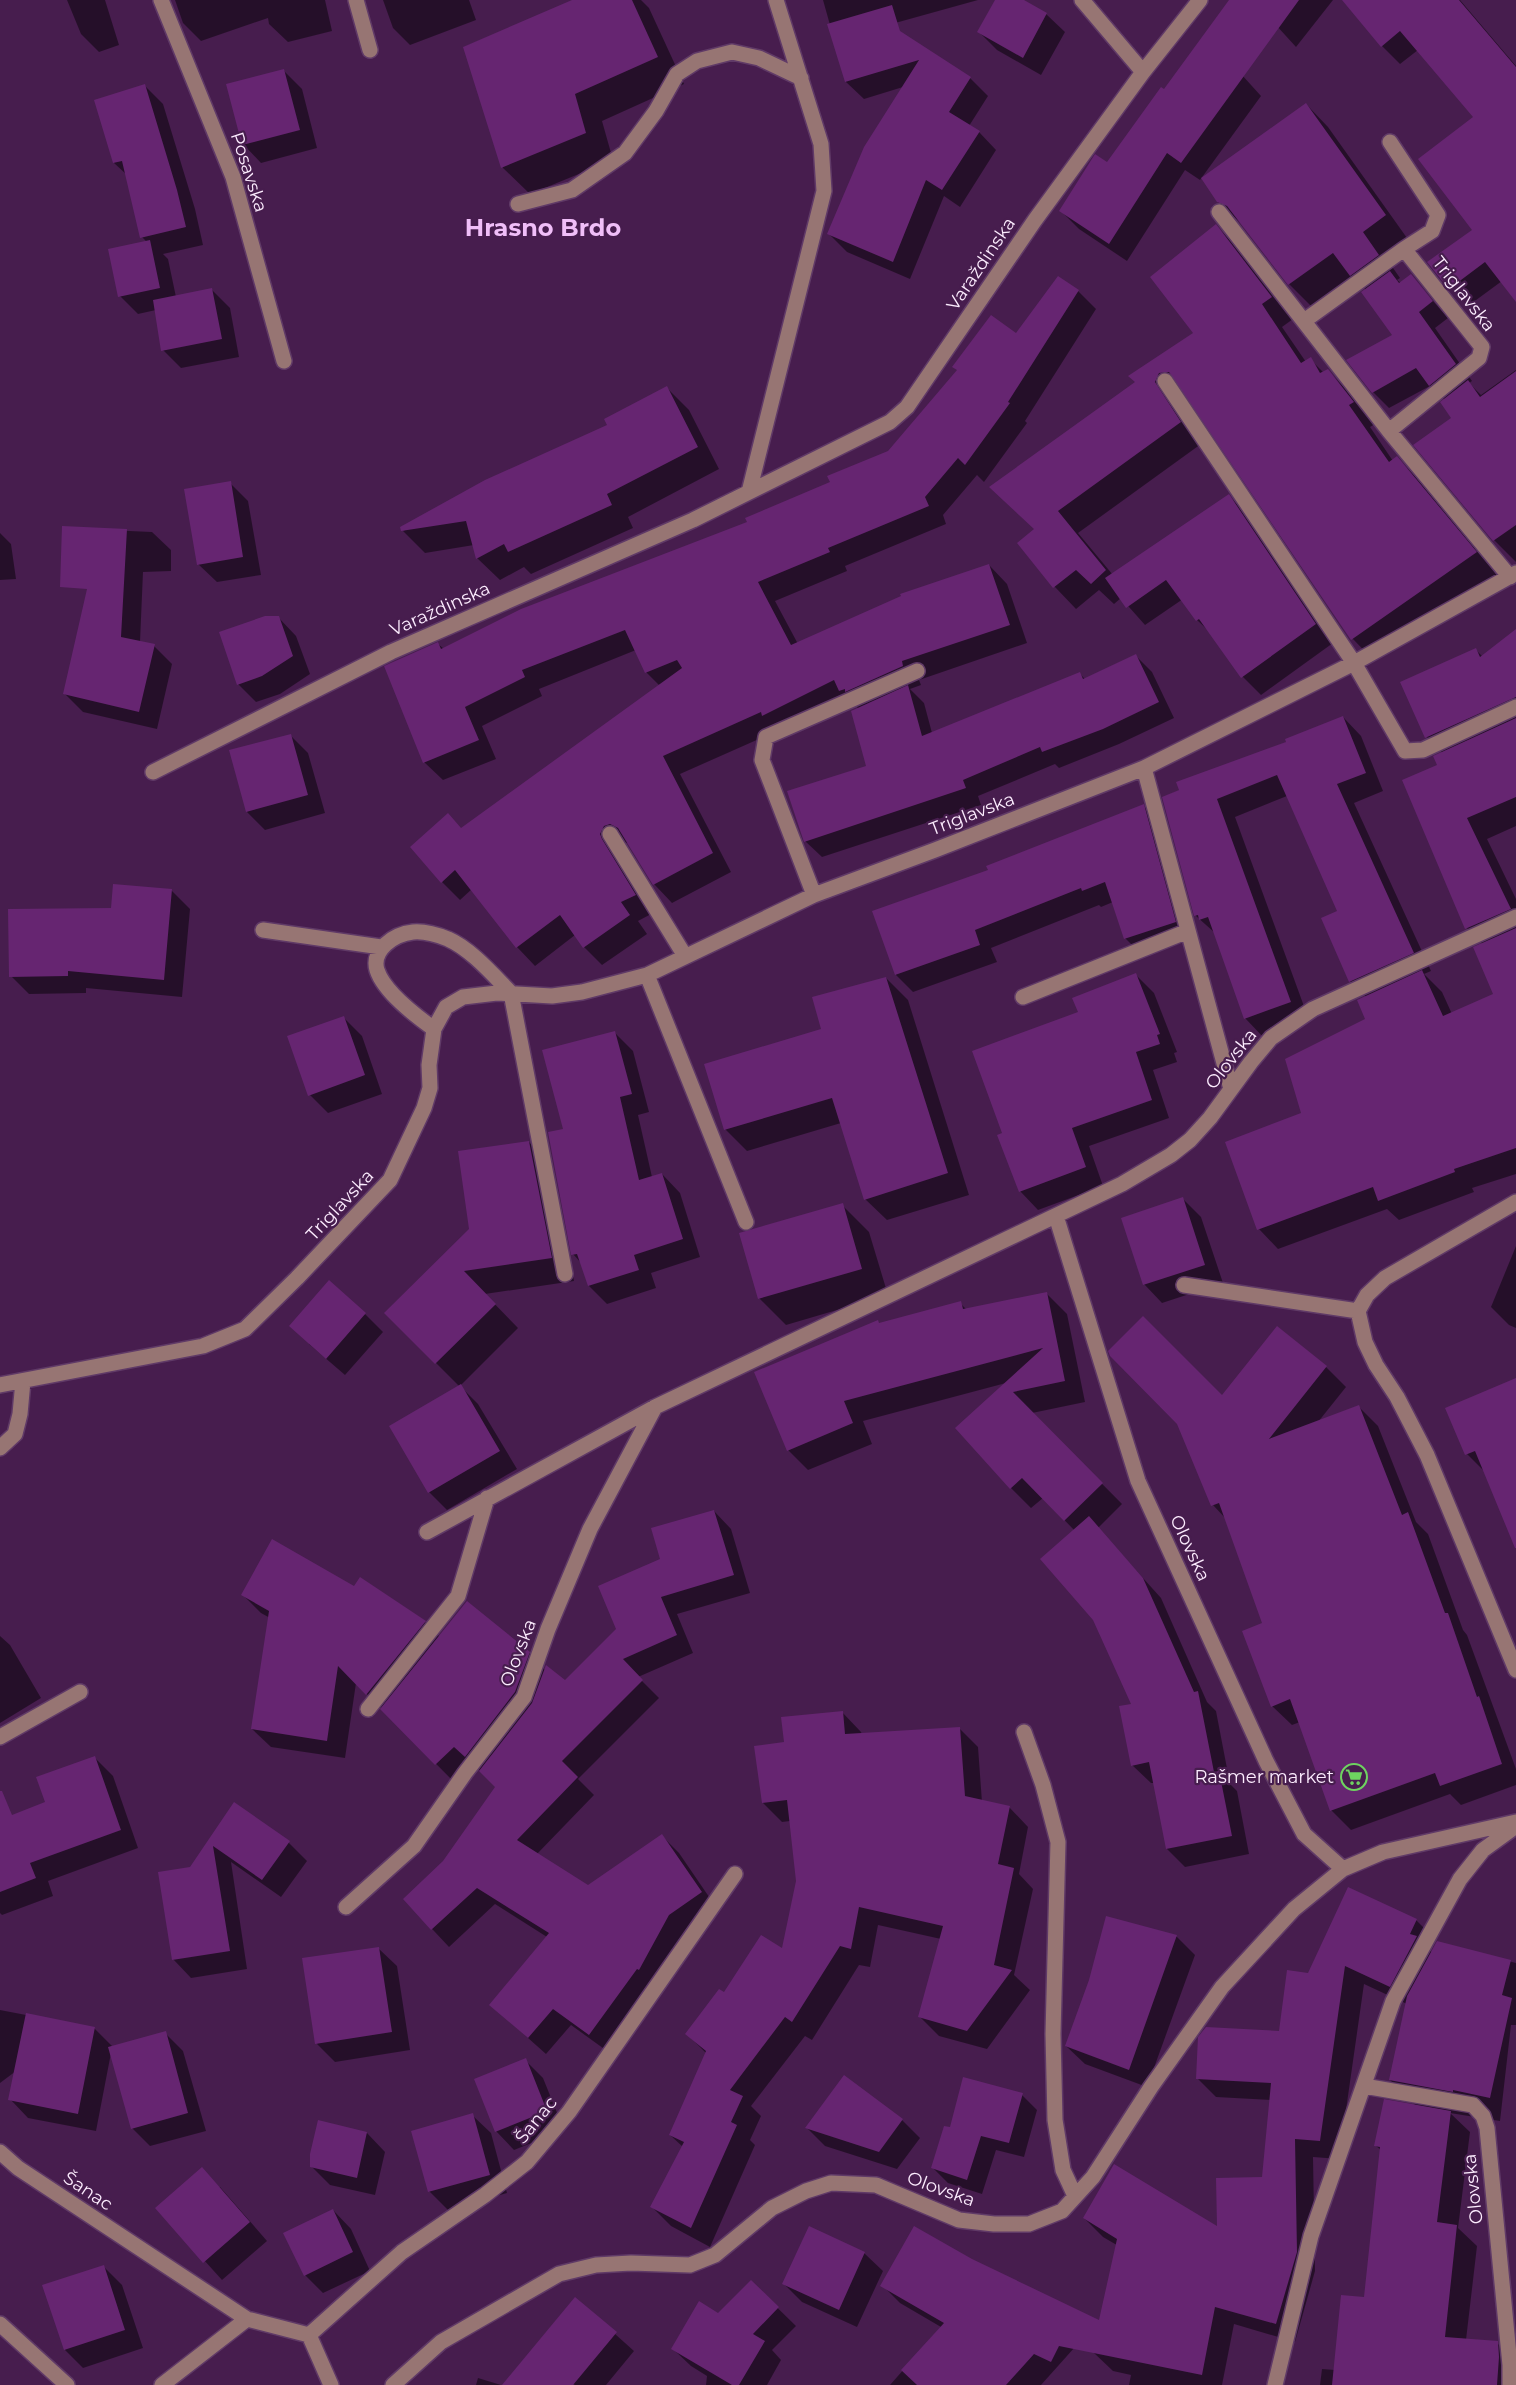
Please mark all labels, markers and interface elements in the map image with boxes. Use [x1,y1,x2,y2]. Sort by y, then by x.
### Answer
street label: Posavska [226,129,272,215]
district label: Hrasno Brdo [465,213,621,242]
street label: Varaždinska [942,213,1020,315]
street label: Triglavska [1428,252,1500,336]
street label: Varaždinska [386,577,494,641]
street label: Triglavska [926,788,1018,840]
street label: Olovska [1201,1024,1261,1094]
street label: Triglavska [302,1165,378,1245]
street label: Olovska [1165,1511,1215,1585]
street label: Olovska [495,1616,541,1690]
supermarket icon: Rašmer market [1339,1762,1369,1792]
place label: Rašmer market [1194,1766,1334,1788]
street label: Šanac [510,2092,562,2148]
street label: Olovska [1458,2153,1488,2225]
street label: Šanac [59,2167,117,2215]
street label: Olovska [904,2167,978,2211]

